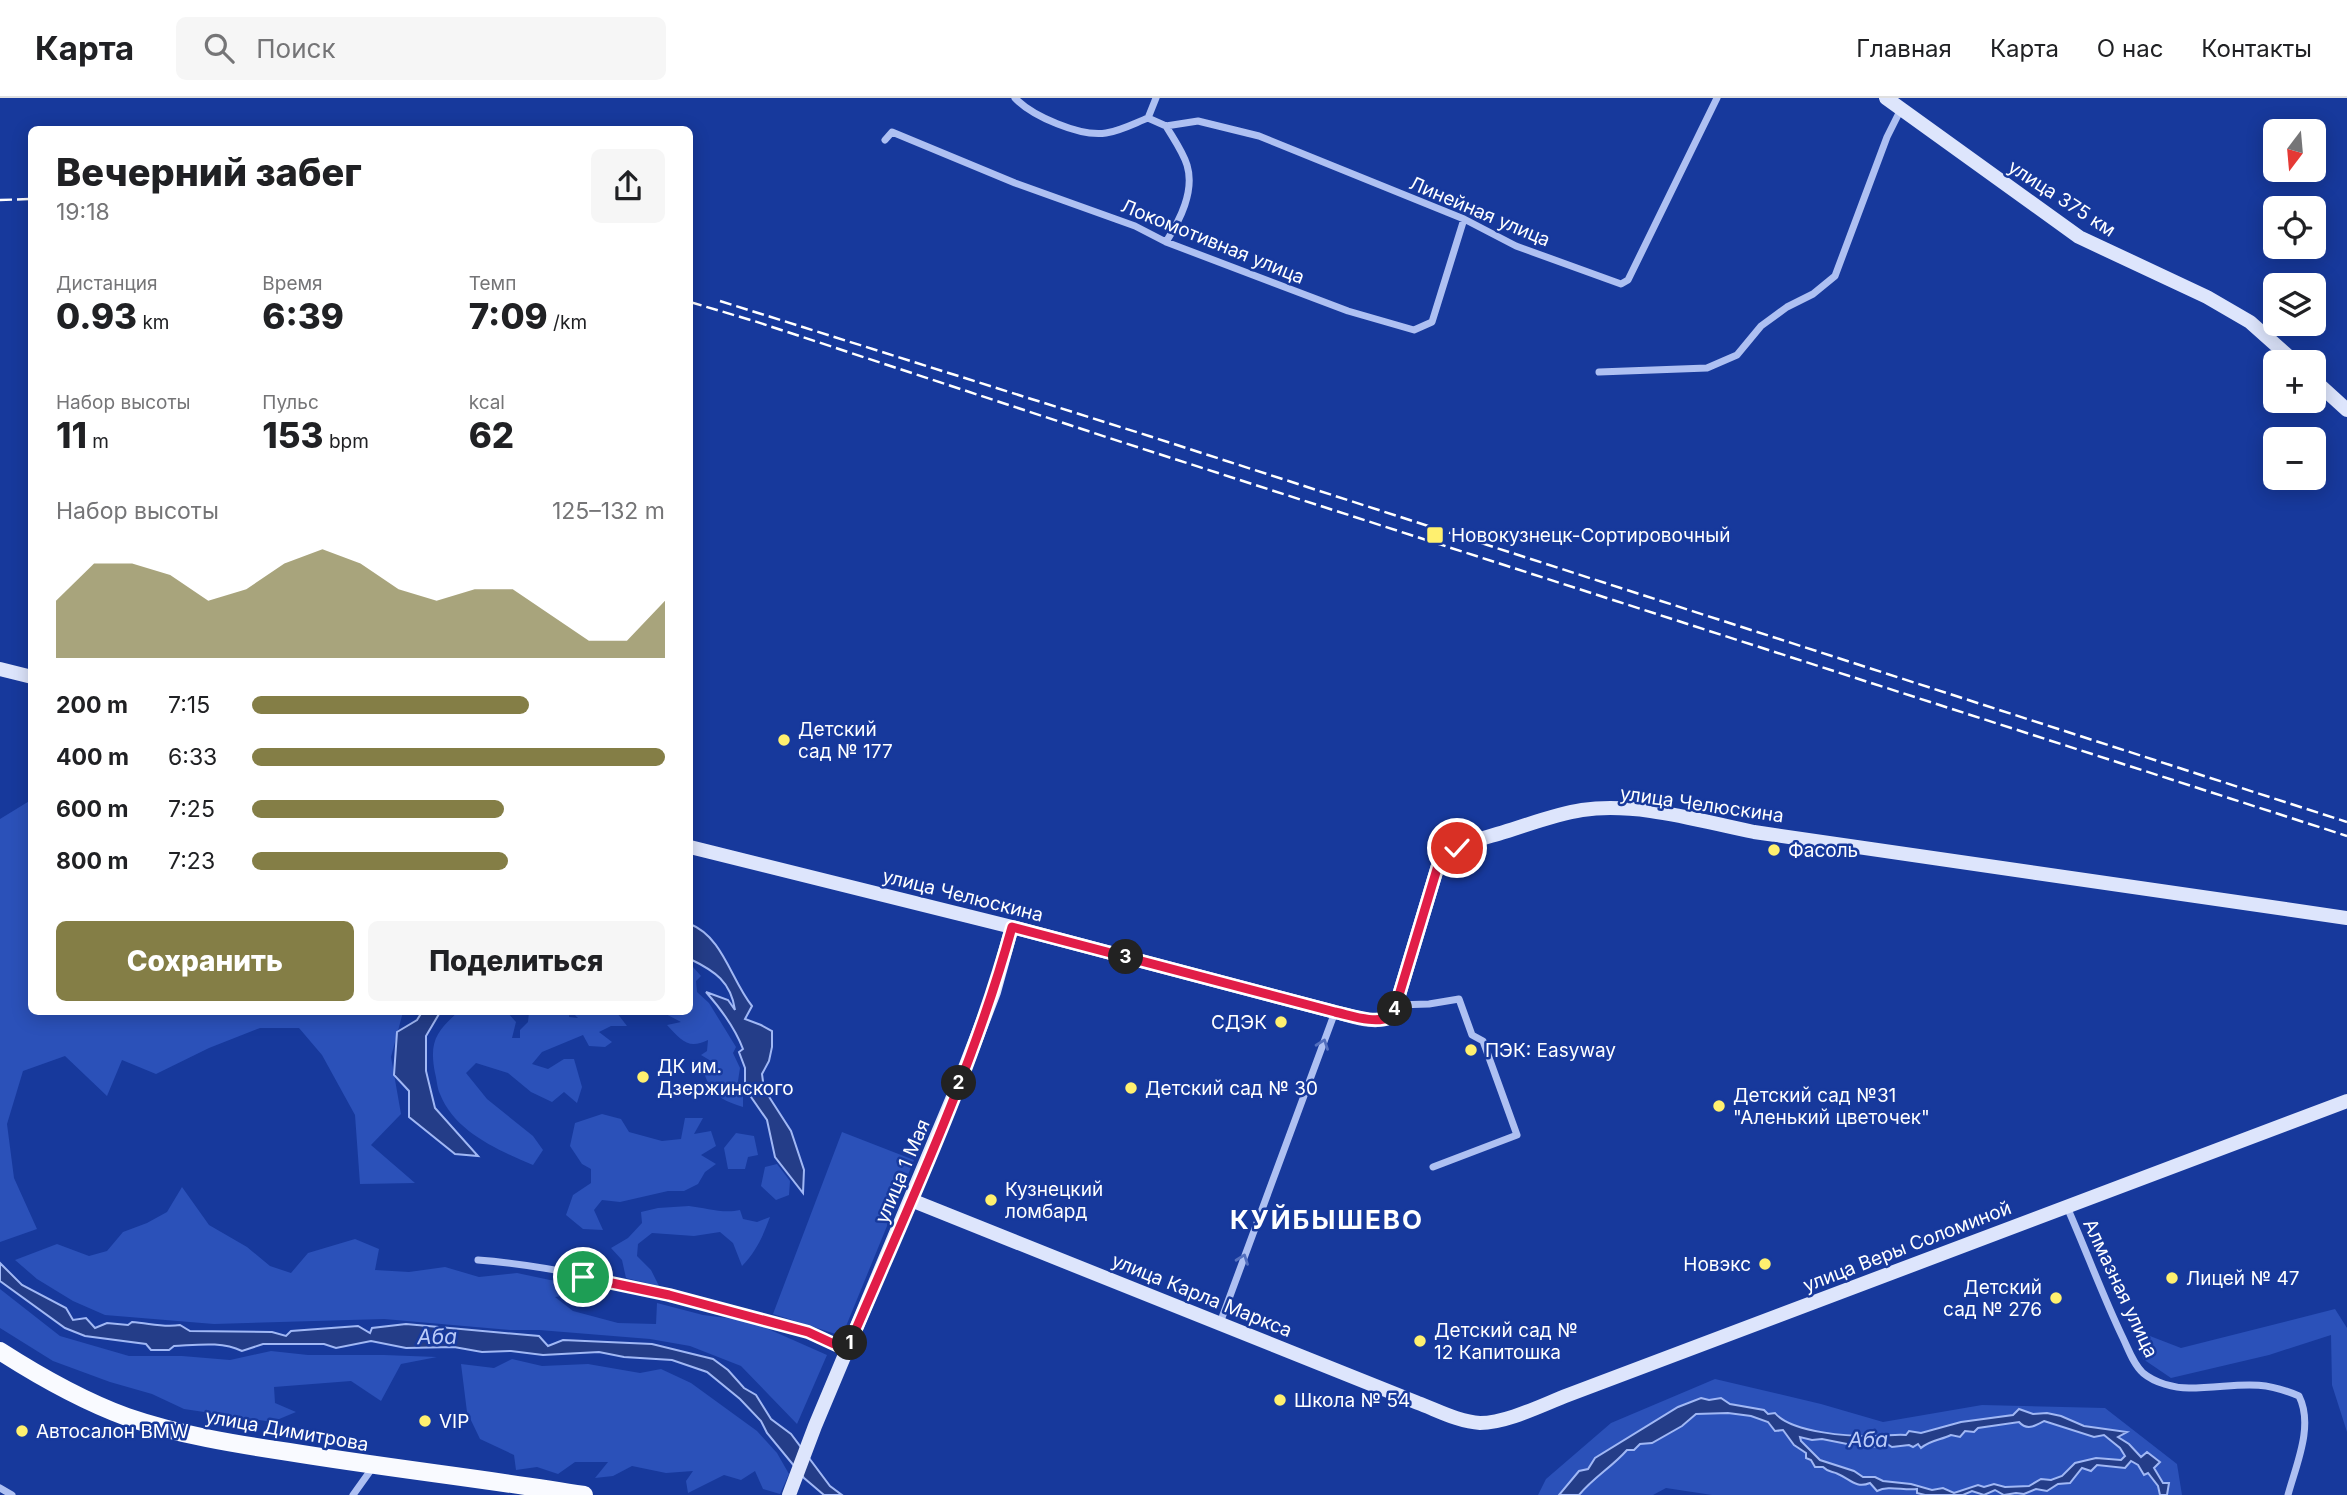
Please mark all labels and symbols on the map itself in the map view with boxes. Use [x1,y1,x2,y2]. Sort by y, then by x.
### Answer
north arrow [2263,119,2326,182]
street label: улица 375 км [2004,155,2120,242]
street label: Линейная улица [1406,171,1554,252]
street label: Локомотивная улица [1118,194,1308,289]
place label: Новокузнецк-Сортировочный [1451,524,1731,547]
marker: Новокузнецк-Сортировочный [1425,525,1445,545]
place label: Детский сад № 177 [798,718,893,763]
marker: Детский сад № 177 [776,732,792,748]
street label: улица Челюскина [1619,782,1785,827]
pin [1427,818,1487,878]
place label: Фасоль [1788,839,1858,862]
marker: Фасоль [1766,842,1782,858]
street label: улица Челюскина [880,864,1046,927]
pin: 3 [1108,940,1144,974]
pin: 4 [1378,992,1412,1026]
place label: СДЭК [1211,1011,1267,1034]
marker: СДЭК [1273,1014,1289,1030]
one-way arrow [1315,1039,1329,1051]
place label: ПЭК: Easyway [1485,1039,1616,1062]
marker: ПЭК: Easyway [1463,1042,1479,1058]
place label: ДК им. Дзержинского [657,1055,794,1100]
pin: 2 [942,1066,976,1100]
marker: ДК им. Дзержинского [635,1069,651,1085]
place label: Детский сад № 30 [1145,1077,1318,1100]
marker: Детский сад № 30 [1123,1080,1139,1096]
place label: Детский сад №31 "Аленький цветочек" [1733,1084,1930,1129]
marker: Детский сад №31 "Аленький цветочек" [1711,1098,1727,1114]
street label: улица 1 Мая [870,1116,935,1227]
place label: Кузнецкий ломбард [1005,1178,1103,1223]
marker: Кузнецкий ломбард [983,1192,999,1208]
street label: улица Веры Соломиной [1800,1196,2015,1297]
district label: КУЙБЫШЕВО [1230,1204,1424,1235]
street label: Алмазная улица [2078,1215,2163,1361]
pin [553,1247,613,1307]
street label: улица Карла Маркса [1108,1249,1295,1342]
place label: Новэкс [1683,1253,1751,1276]
one-way arrow [1235,1254,1249,1266]
marker: Новэкс [1757,1256,1773,1272]
place label: Лицей № 47 [2186,1267,2300,1290]
marker: Лицей № 47 [2164,1270,2180,1286]
place label: Детский сад № 276 [1943,1276,2042,1321]
marker: Детский сад № 276 [2048,1290,2064,1306]
place label: Детский сад № 12 Капитошка [1434,1319,1578,1364]
water label: Аба [416,1324,457,1349]
pin: 1 [832,1326,868,1360]
marker: Детский сад № 12 Капитошка [1412,1333,1428,1349]
place label: Школа № 54 [1294,1389,1410,1412]
marker: Школа № 54 [1272,1392,1288,1408]
street label: улица Димитрова [203,1405,370,1456]
place label: VIP [439,1410,469,1433]
marker: VIP [417,1413,433,1429]
place label: Автосалон BMW [36,1420,189,1443]
marker: Автосалон BMW [14,1423,30,1439]
water label: Аба [1847,1427,1888,1452]

